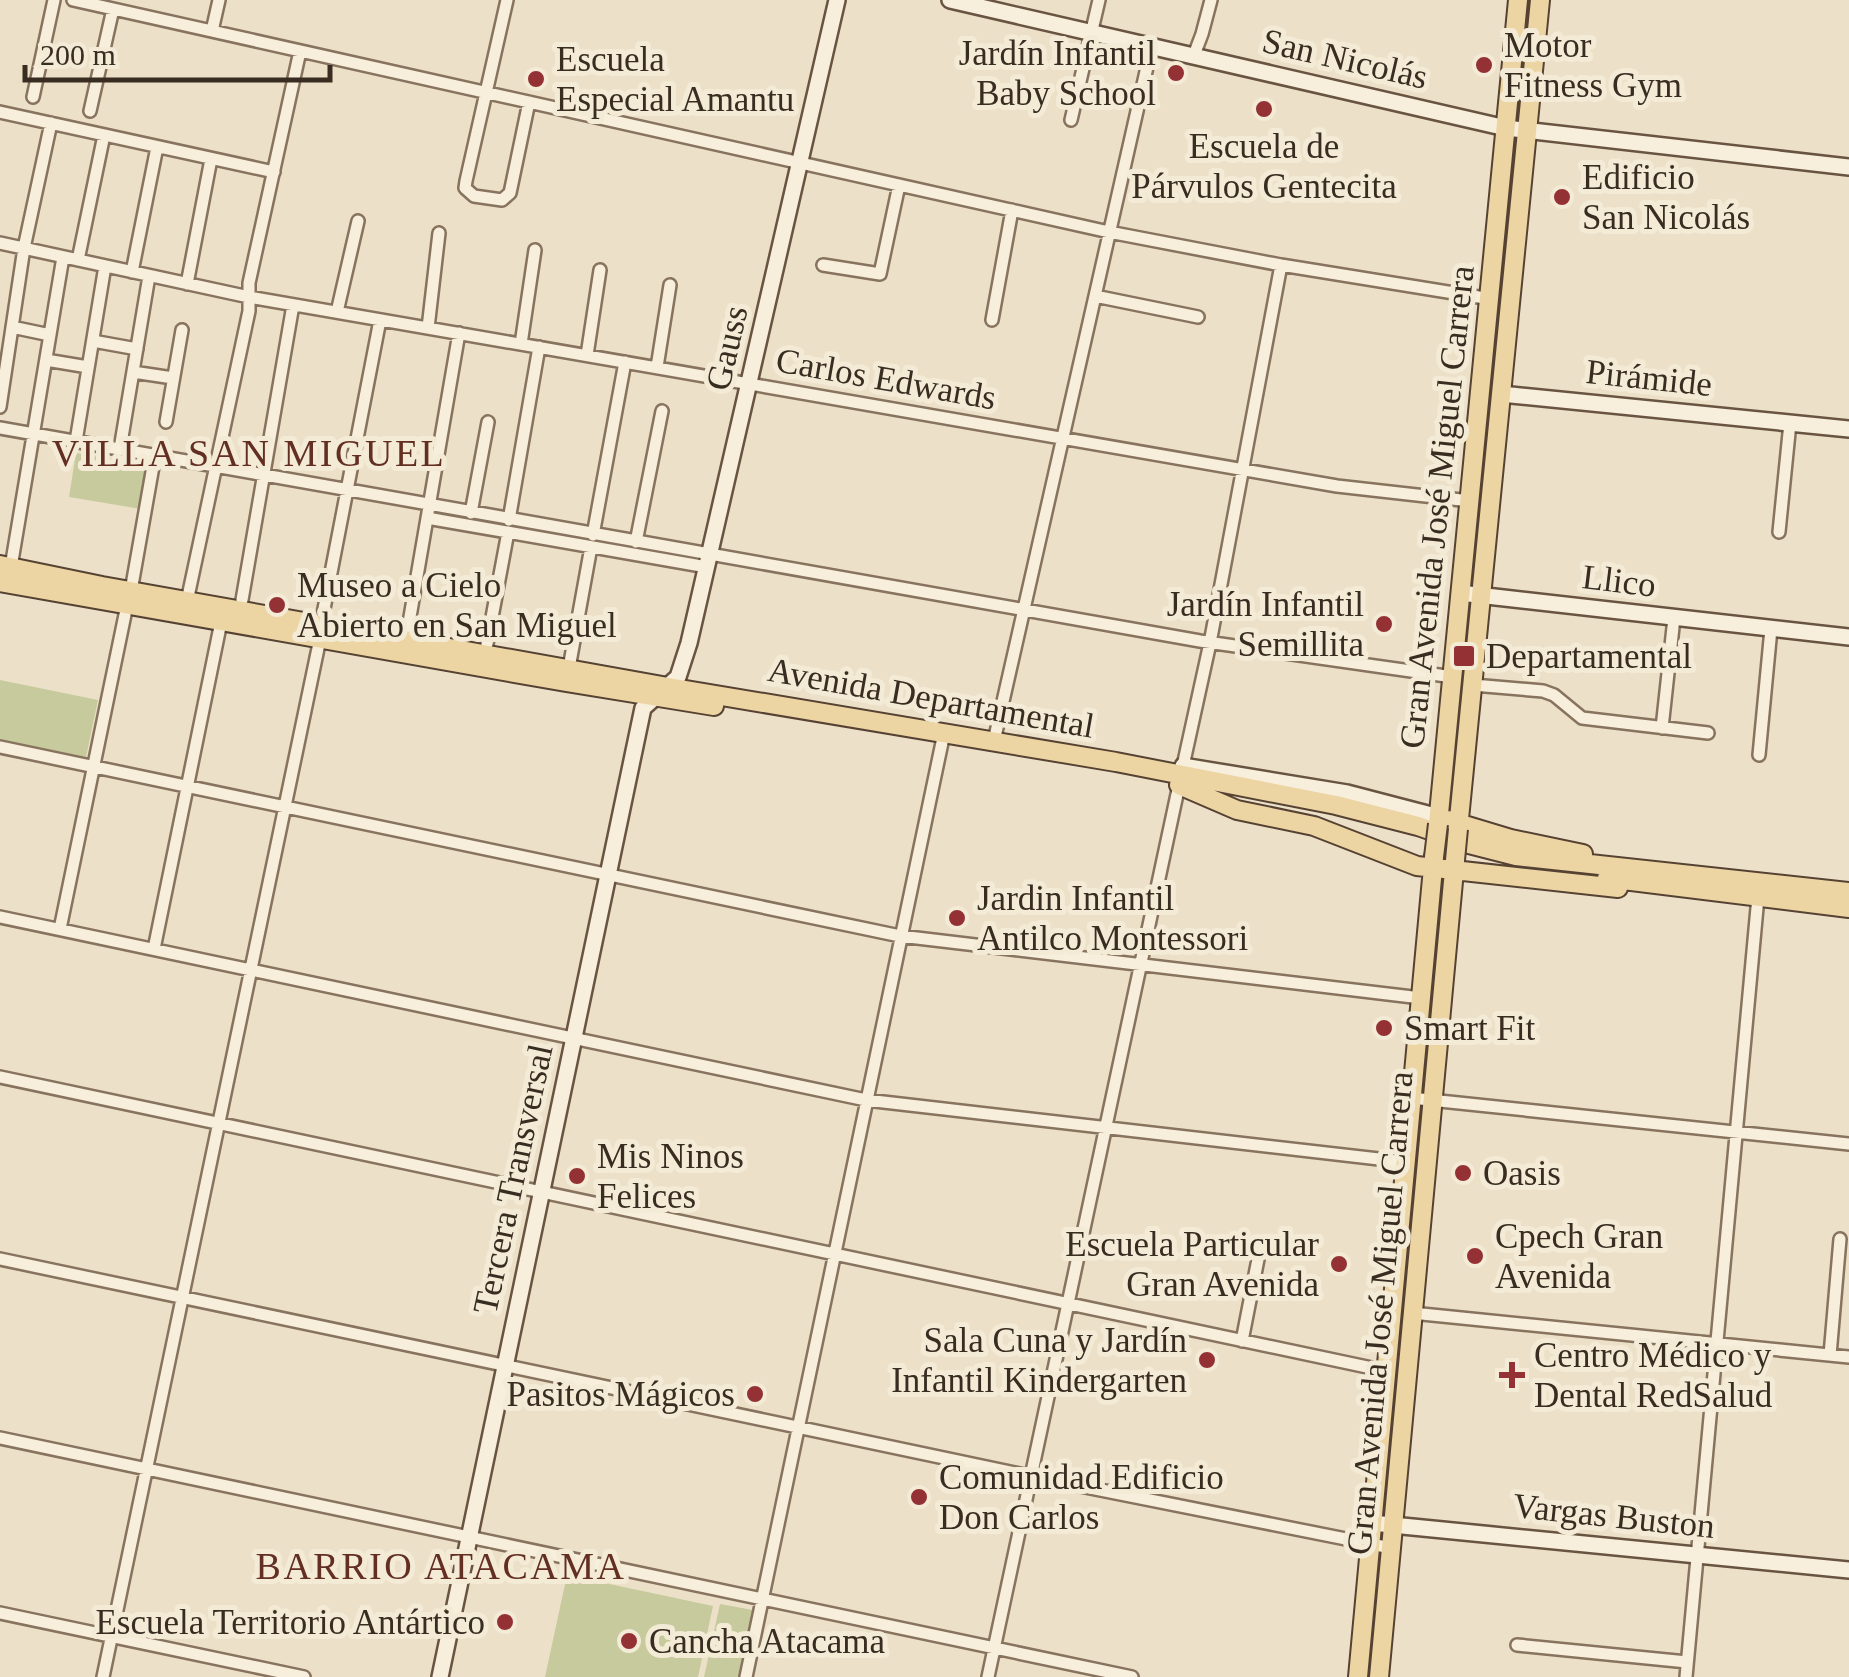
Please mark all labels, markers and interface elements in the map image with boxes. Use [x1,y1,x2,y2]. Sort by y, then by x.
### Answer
scale bar [25,20,330,82]
street label: San Nicolás [1259,21,1431,97]
place label: Motor Fitness Gym [1504,26,1682,105]
place label: Jardín Infantil Baby School [959,34,1156,113]
text: 200 m [40,38,116,71]
place label: Escuela Especial Amantu [556,40,794,119]
marker: Motor Fitness Gym [1473,54,1495,76]
marker: Jardín Infantil Baby School [1165,62,1187,84]
marker: Escuela Especial Amantu [525,68,547,90]
marker: Escuela de Párvulos Gentecita [1253,98,1275,120]
place label: Escuela de Párvulos Gentecita [1131,127,1397,206]
place label: Edificio San Nicolás [1582,158,1750,237]
marker: Edificio San Nicolás [1551,186,1573,208]
street label: Gran Avenida José Miguel Carrera [1392,263,1482,750]
street label: Gauss [698,302,756,394]
street label: Carlos Edwards [773,340,999,418]
street label: Pirámide [1584,352,1714,404]
district label: VILLA SAN MIGUEL [52,432,446,474]
street label: Llico [1580,557,1658,605]
place label: Museo a Cielo Abierto en San Miguel [297,566,617,645]
place label: Jardín Infantil Semillita [1167,585,1364,664]
marker: Museo a Cielo Abierto en San Miguel [266,594,288,616]
marker: Jardín Infantil Semillita [1373,613,1395,635]
place label: Departamental [1486,637,1692,676]
marker: Departamental [1451,643,1477,669]
street label: Avenida Departamental [765,650,1098,746]
place label: Jardin Infantil Antilco Montessori [977,879,1249,958]
marker: Jardin Infantil Antilco Montessori [946,907,968,929]
place label: Smart Fit [1404,1009,1536,1048]
marker: Smart Fit [1373,1017,1395,1039]
street label: Tercera Transversal [465,1040,561,1317]
street label: Gran Avenida José Miguel Carrera [1339,1069,1421,1556]
place label: Mis Ninos Felices [597,1137,744,1216]
place label: Oasis [1483,1154,1561,1193]
marker: Oasis [1452,1162,1474,1184]
marker: Mis Ninos Felices [566,1165,588,1187]
place label: Cpech Gran Avenida [1495,1217,1663,1296]
place label: Escuela Particular Gran Avenida [1065,1225,1319,1304]
marker: Cpech Gran Avenida [1464,1245,1486,1267]
marker: Escuela Particular Gran Avenida [1328,1253,1350,1275]
place label: Sala Cuna y Jardín Infantil Kindergarten [891,1321,1187,1400]
place label: Centro Médico y Dental RedSalud [1534,1336,1773,1415]
marker: Sala Cuna y Jardín Infantil Kindergarten [1196,1349,1218,1371]
marker: Centro Médico y Dental RedSalud [1499,1362,1525,1388]
place label: Pasitos Mágicos [507,1375,735,1414]
marker: Pasitos Mágicos [744,1383,766,1405]
place label: Comunidad Edificio Don Carlos [939,1458,1224,1537]
marker: Comunidad Edificio Don Carlos [908,1486,930,1508]
street label: Vargas Buston [1511,1486,1717,1546]
district label: BARRIO ATACAMA [256,1545,626,1587]
place label: Escuela Territorio Antártico [95,1603,485,1642]
marker: Escuela Territorio Antártico [494,1611,516,1633]
place label: Cancha Atacama [649,1622,886,1661]
marker: Cancha Atacama [618,1630,640,1652]

